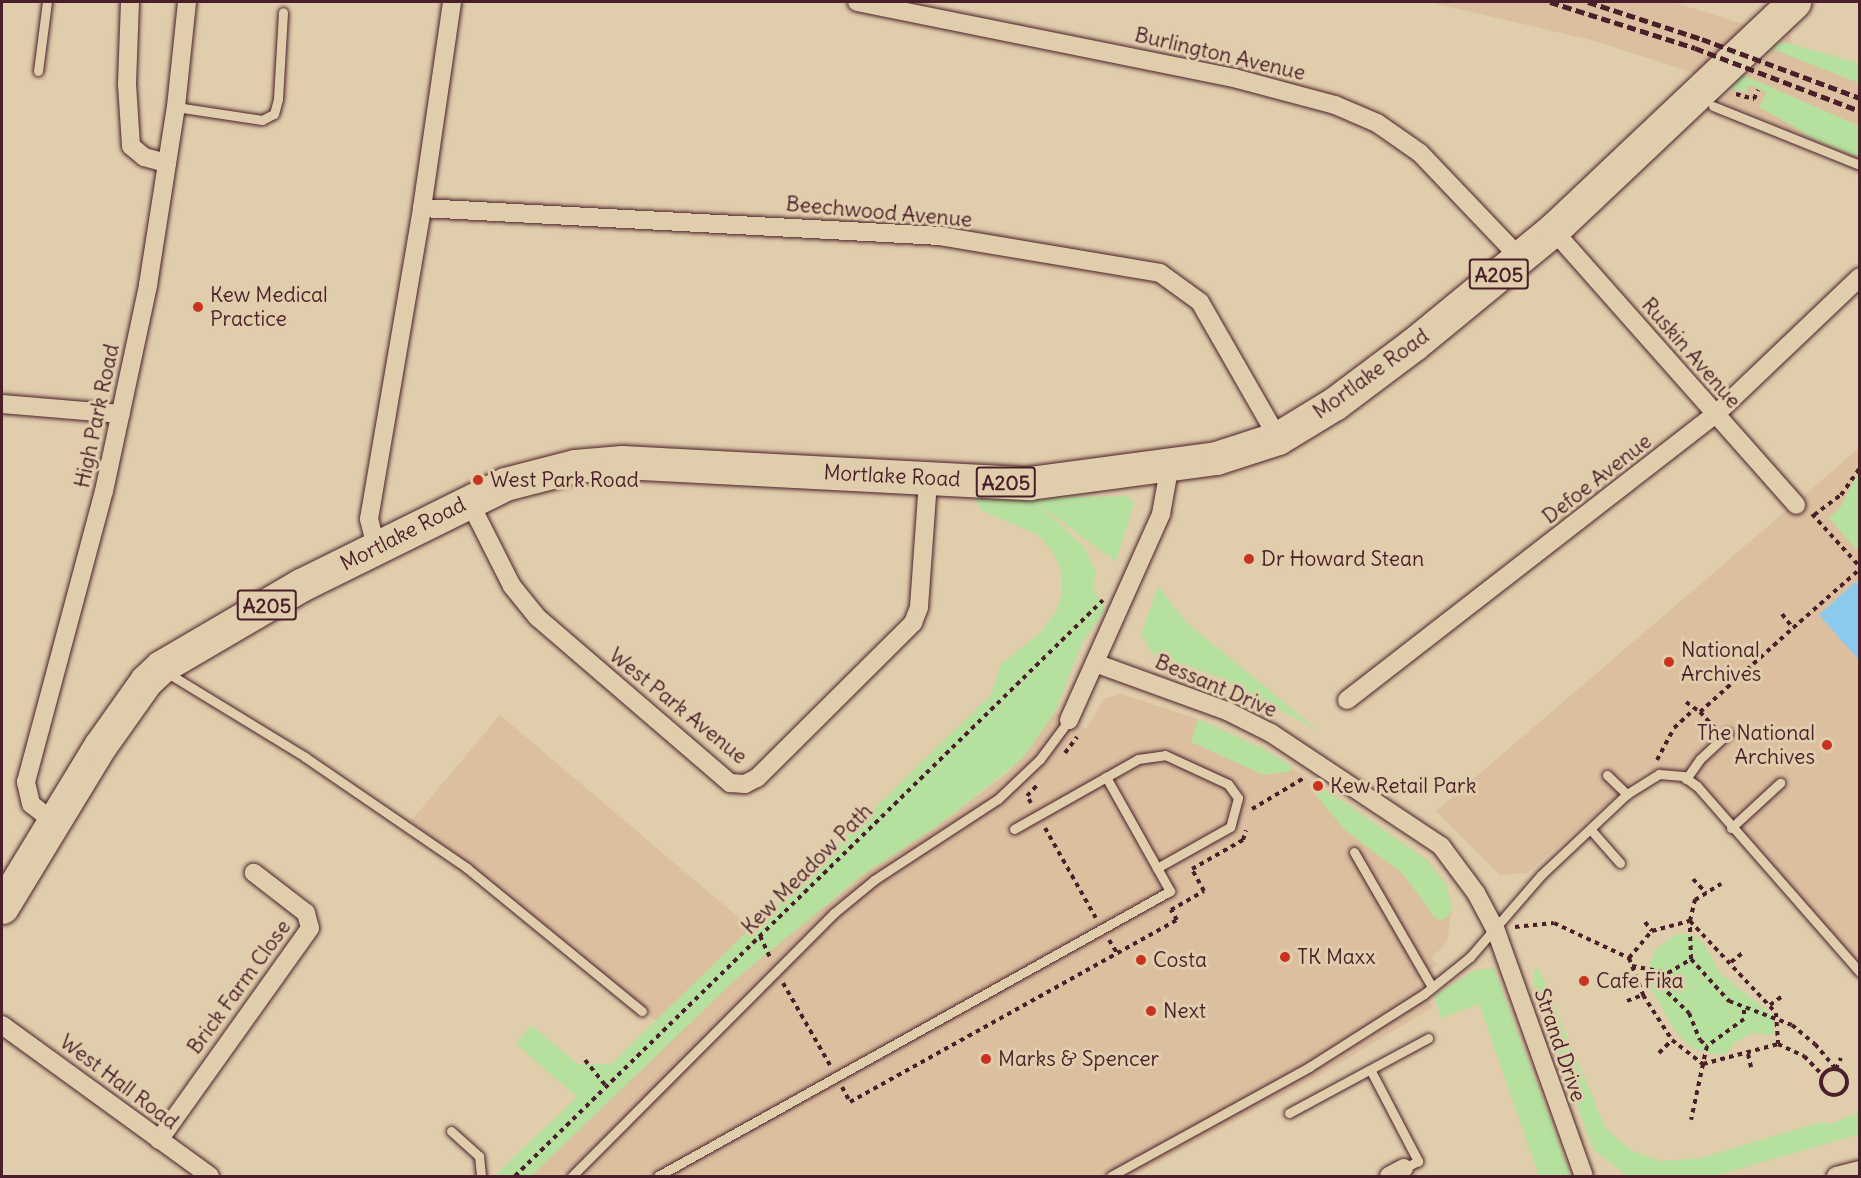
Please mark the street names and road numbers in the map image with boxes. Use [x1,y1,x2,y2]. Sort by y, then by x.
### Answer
street label: Burlington Avenue [1132,22,1308,86]
street label: Beechwood Avenue [785,191,973,233]
road number: A205 [1468,257,1530,291]
street label: Ruskin Avenue [1636,293,1746,413]
street label: Mortlake Road [1308,324,1434,424]
street label: High Park Road [69,342,125,490]
street label: Defoe Avenue [1537,429,1657,529]
street label: Mortlake Road [823,460,961,492]
road number: A205 [974,465,1038,499]
street label: Mortlake Road [336,492,470,576]
road number: A205 [236,588,298,622]
street label: West Park Avenue [604,643,752,769]
street label: Bessant Drive [1151,649,1281,723]
street label: Kew Meadow Path [736,798,878,940]
street label: Brick Farm Close [182,915,296,1059]
street label: Strand Drive [1529,985,1591,1105]
street label: West Hall Road [55,1029,183,1135]

